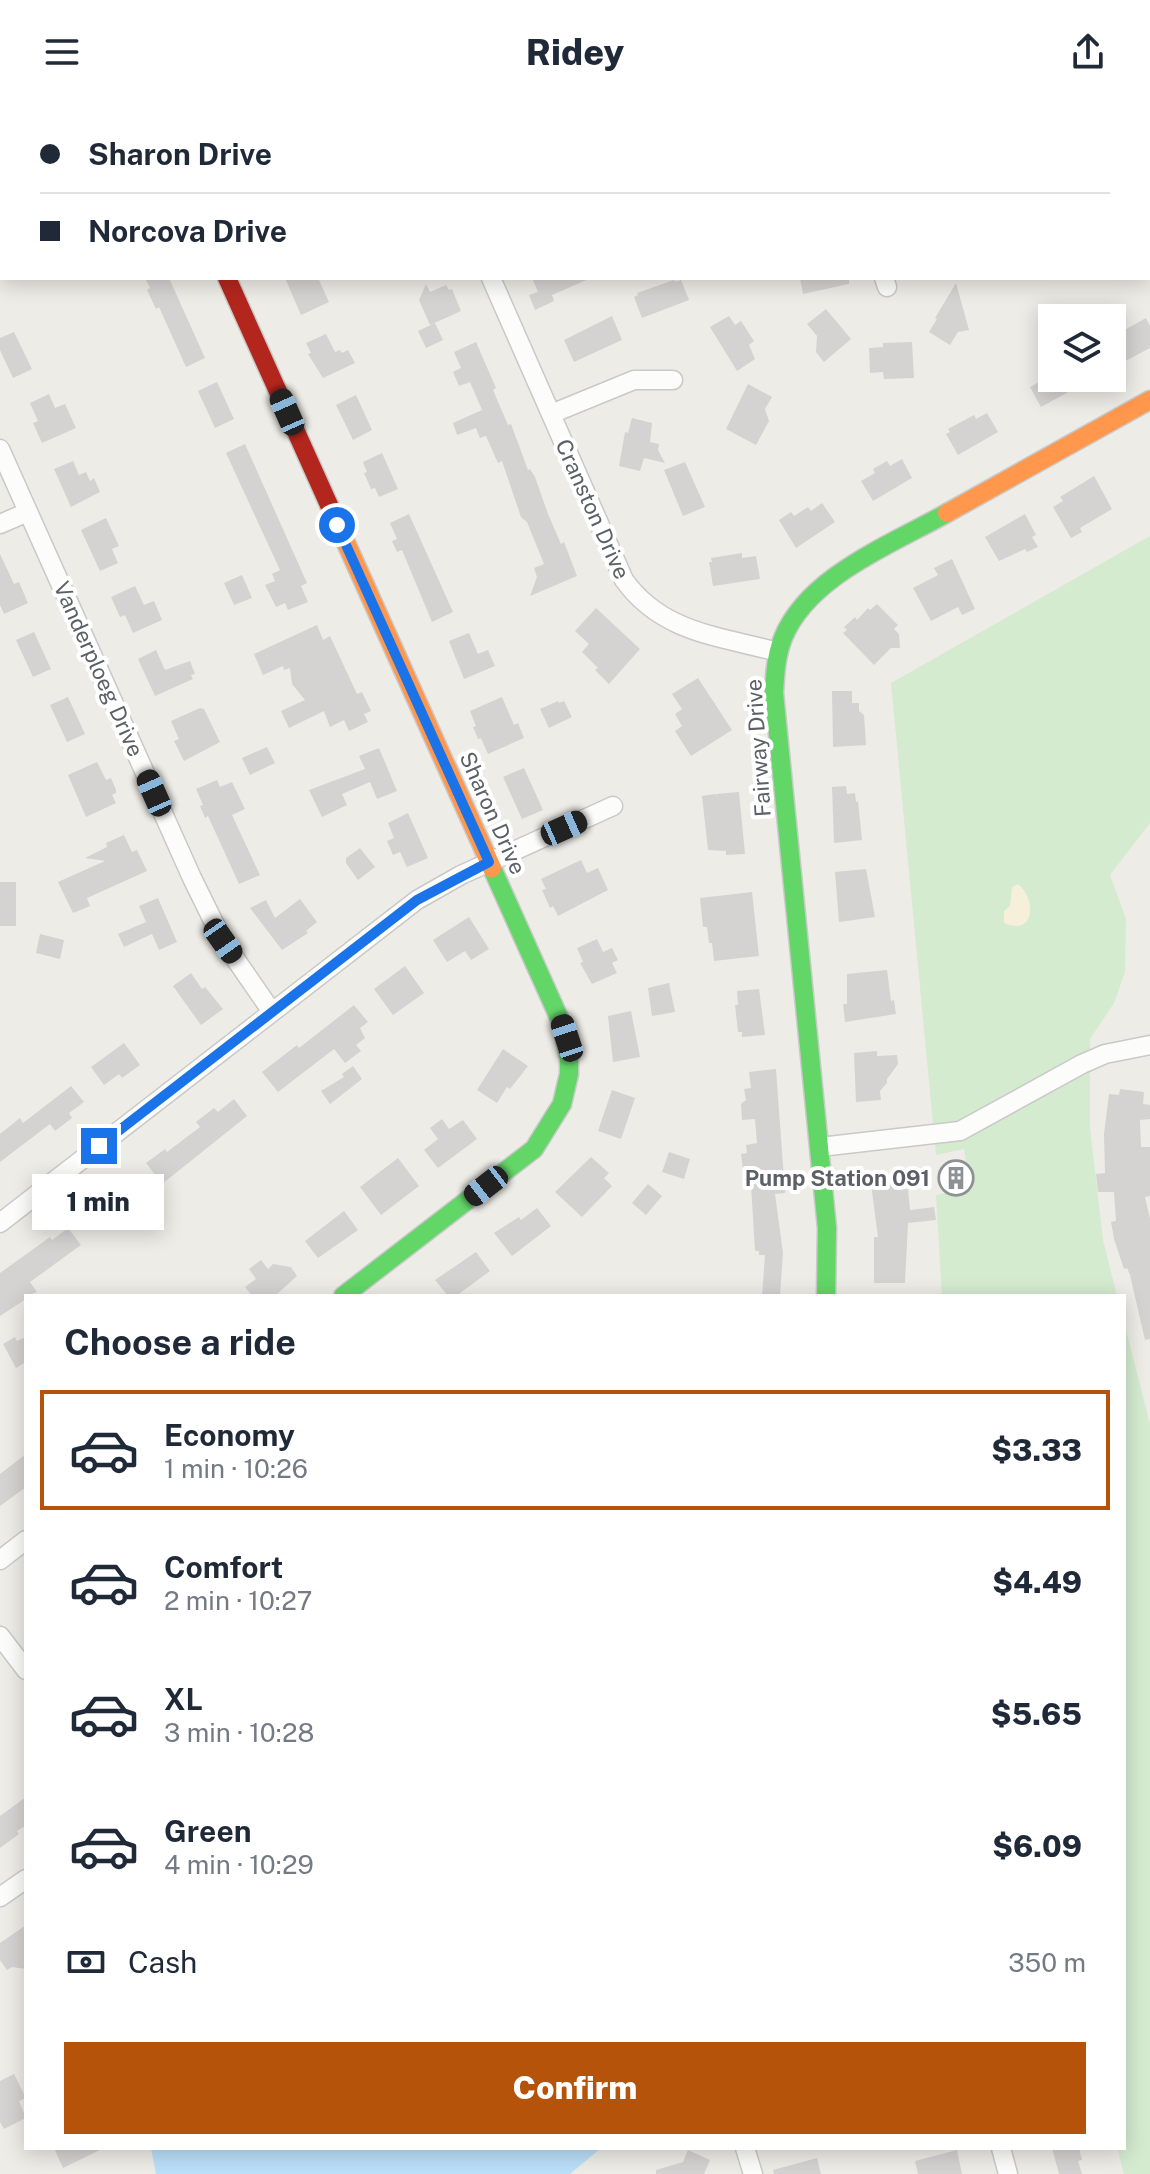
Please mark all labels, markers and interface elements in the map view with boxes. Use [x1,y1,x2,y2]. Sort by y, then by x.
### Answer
icon: menu [40,30,84,74]
icon: share [1066,30,1110,74]
text: Ridey [526,31,624,73]
text: Sharon Drive [88,136,272,172]
text: Norcova Drive [88,213,287,249]
map controls [1038,304,1126,392]
button: layers [1038,304,1126,392]
car [266,385,308,439]
street label: Cranston Drive [551,435,635,583]
route start [319,507,355,543]
street label: Vanderploeg Drive [49,578,149,760]
street label: Fairway Drive [740,678,776,818]
street label: Sharon Drive [454,748,532,878]
car [133,766,175,820]
car [537,807,591,849]
car [199,914,247,968]
car [548,1011,586,1065]
route end [81,1128,117,1164]
building icon: Pump Station 091 [937,1159,975,1197]
car [460,1162,512,1210]
place label: Pump Station 091 [745,1165,930,1191]
callout: 1 min [33,1174,165,1230]
text: 1 min [66,1186,130,1217]
text: Choose a ride [64,1321,296,1363]
icon: car [68,1414,140,1486]
text: Economy [164,1417,295,1453]
text: $3.33 [991,1432,1082,1468]
text: 1 min · 10:26 [164,1453,308,1484]
icon: car [68,1546,140,1618]
text: Comfort [164,1549,283,1585]
text: $4.49 [992,1564,1082,1600]
text: 2 min · 10:27 [164,1585,312,1616]
icon: car [68,1678,140,1750]
text: XL [164,1681,203,1717]
text: $5.65 [991,1696,1082,1732]
text: 3 min · 10:28 [164,1717,314,1748]
icon: car [68,1810,140,1882]
text: Green [164,1813,251,1849]
text: $6.09 [992,1828,1082,1864]
text: 4 min · 10:29 [164,1849,314,1880]
icon: cash [64,1940,108,1984]
text: Cash [128,1944,197,1980]
text: 350 m [1008,1947,1086,1978]
button: Confirm [64,2042,1086,2134]

